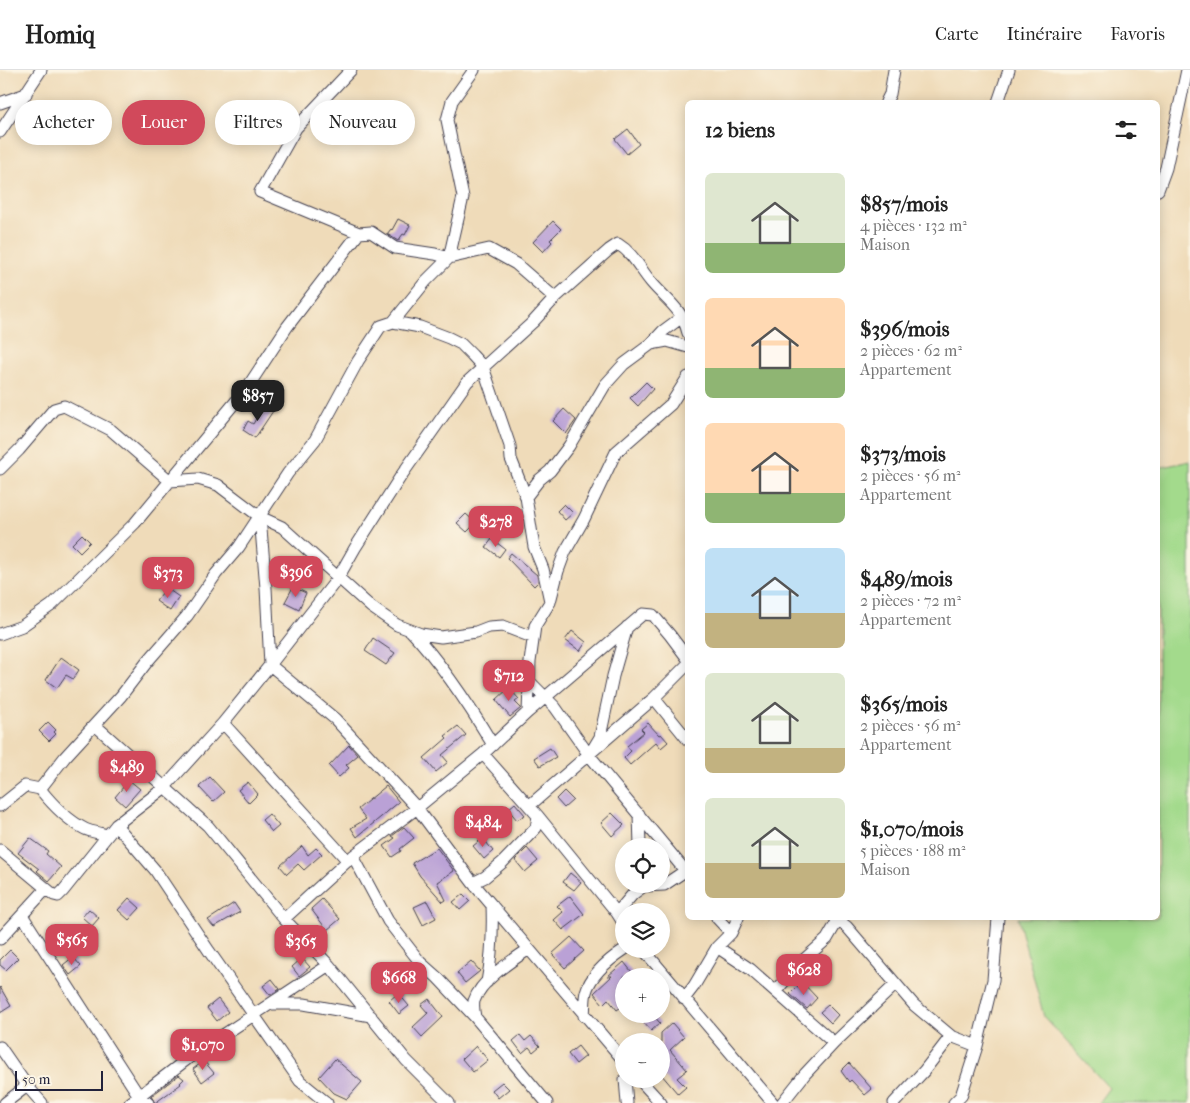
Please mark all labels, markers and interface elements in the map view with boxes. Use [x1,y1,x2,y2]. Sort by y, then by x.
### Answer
text: Homiq [25,21,95,49]
text: Carte [935,24,979,45]
text: Itinéraire [1007,24,1082,45]
text: Favoris [1110,24,1165,45]
chip: Acheter [15,100,112,145]
chip: Louer [122,100,205,145]
chip: Filtres [215,100,300,145]
chip: Nouveau [310,100,415,145]
icon: filters [1112,116,1140,144]
text: 12 biens [705,118,775,142]
text: $857/mois [860,192,948,216]
icon: home [745,193,805,253]
text: 4 pièces · 132 m² [860,216,967,235]
text: Maison [860,235,910,254]
text: $396/mois [860,317,950,341]
icon: home [745,318,805,378]
text: 2 pièces · 62 m² [860,341,962,360]
text: Appartement [860,360,952,379]
pin: $857 [228,380,288,422]
text: $857 [242,386,274,405]
text: $373/mois [860,442,946,466]
icon: home [745,443,805,503]
text: 2 pièces · 56 m² [860,466,961,485]
text: Appartement [860,485,952,504]
pin: $278 [466,506,526,548]
text: $278 [480,512,512,531]
pin: $373 [138,556,198,599]
pin: $396 [266,556,326,598]
text: $396 [280,562,312,581]
text: $373 [153,563,183,582]
text: $489/mois [860,567,952,591]
icon: home [745,568,805,628]
text: 2 pièces · 72 m² [860,591,961,610]
text: Appartement [860,610,952,629]
pin: $712 [479,660,539,702]
text: $712 [494,666,524,685]
text: $365/mois [860,692,948,716]
icon: home [745,693,805,753]
text: 2 pièces · 56 m² [860,716,961,735]
text: Appartement [860,735,952,754]
pin: $489 [97,750,157,793]
text: $489 [110,757,144,776]
pin: $484 [453,806,513,848]
text: $484 [465,812,501,831]
text: $1,070/mois [860,817,964,841]
icon: home [745,818,805,878]
map controls [615,838,670,1088]
button: locate [615,838,670,893]
text: 5 pièces · 188 m² [860,841,965,860]
text: Maison [860,860,910,879]
button: layers [615,903,670,958]
pin: $565 [42,924,102,966]
pin: $365 [271,924,331,967]
text: $565 [56,930,88,949]
text: $365 [286,931,316,950]
pin: $628 [774,954,834,996]
text: $628 [787,960,821,979]
pin: $668 [369,962,429,1004]
text: $668 [382,968,416,987]
button: + [615,968,670,1023]
pin: $1,070 [162,1028,244,1071]
button: − [615,1033,670,1088]
text: $1,070 [181,1035,225,1054]
scale bar [15,1068,102,1091]
text: 50 m [22,1071,50,1088]

